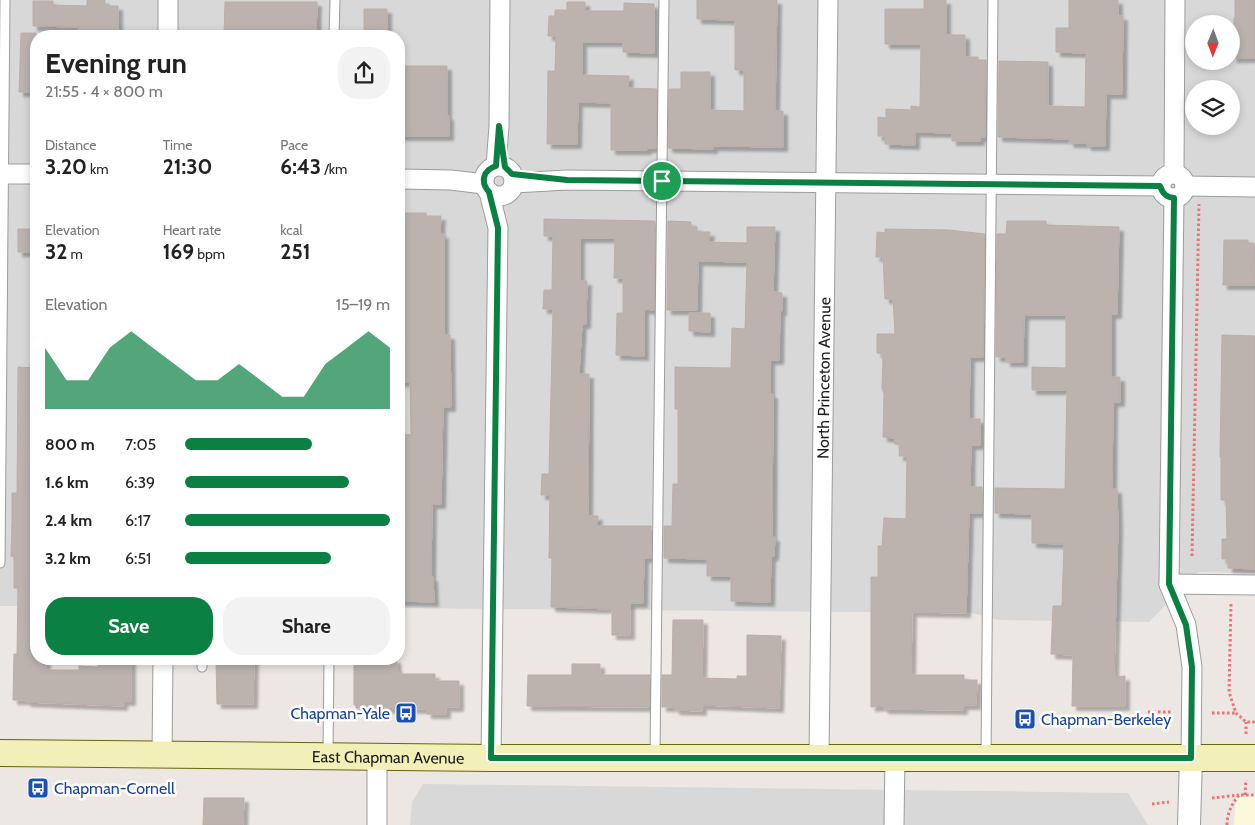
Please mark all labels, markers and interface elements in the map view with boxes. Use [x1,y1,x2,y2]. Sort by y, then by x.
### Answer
north arrow [1185,15,1240,70]
map controls [1185,15,1240,135]
text: Evening run [45,46,187,80]
button: share [338,47,390,99]
button: layers [1185,80,1240,135]
text: 21:55 · 4 × 800 m [45,82,163,101]
text: Distance [45,136,97,154]
text: Time [163,136,192,154]
text: Pace [280,136,308,154]
text: 3.20 [45,154,87,179]
text: 21:30 [163,154,212,179]
text: 6:43 [280,154,321,179]
text: km [87,160,109,178]
text: /km [321,160,347,178]
pin [641,160,683,202]
icon: arrive [648,167,676,195]
text: Elevation [45,221,100,239]
text: Heart rate [163,221,221,239]
text: kcal [280,221,303,239]
text: 32 [45,239,67,264]
text: 169 [163,239,194,264]
text: 251 [280,239,310,264]
text: m [67,245,83,263]
text: bpm [194,245,225,263]
text: Elevation [45,295,108,314]
text: 15–19 m [336,295,390,314]
street label: North Princeton Avenue [814,297,834,459]
text: 800 m [45,435,95,454]
text: 7:05 [125,435,156,454]
text: 1.6 km [45,473,89,492]
text: 6:39 [125,473,155,492]
text: 2.4 km [45,511,92,530]
text: 6:17 [125,511,151,530]
text: 3.2 km [45,549,91,568]
text: 6:51 [125,549,151,568]
button: Save [45,597,213,655]
button: Share [223,597,390,655]
bus stop icon: Chapman-Yale [394,701,418,725]
place label: Chapman-Yale [290,704,390,723]
bus stop icon: Chapman-Berkeley [1013,707,1037,731]
place label: Chapman-Berkeley [1041,710,1171,729]
street label: East Chapman Avenue [312,747,464,768]
bus stop icon: Chapman-Cornell [26,776,50,800]
place label: Chapman-Cornell [54,779,175,798]

